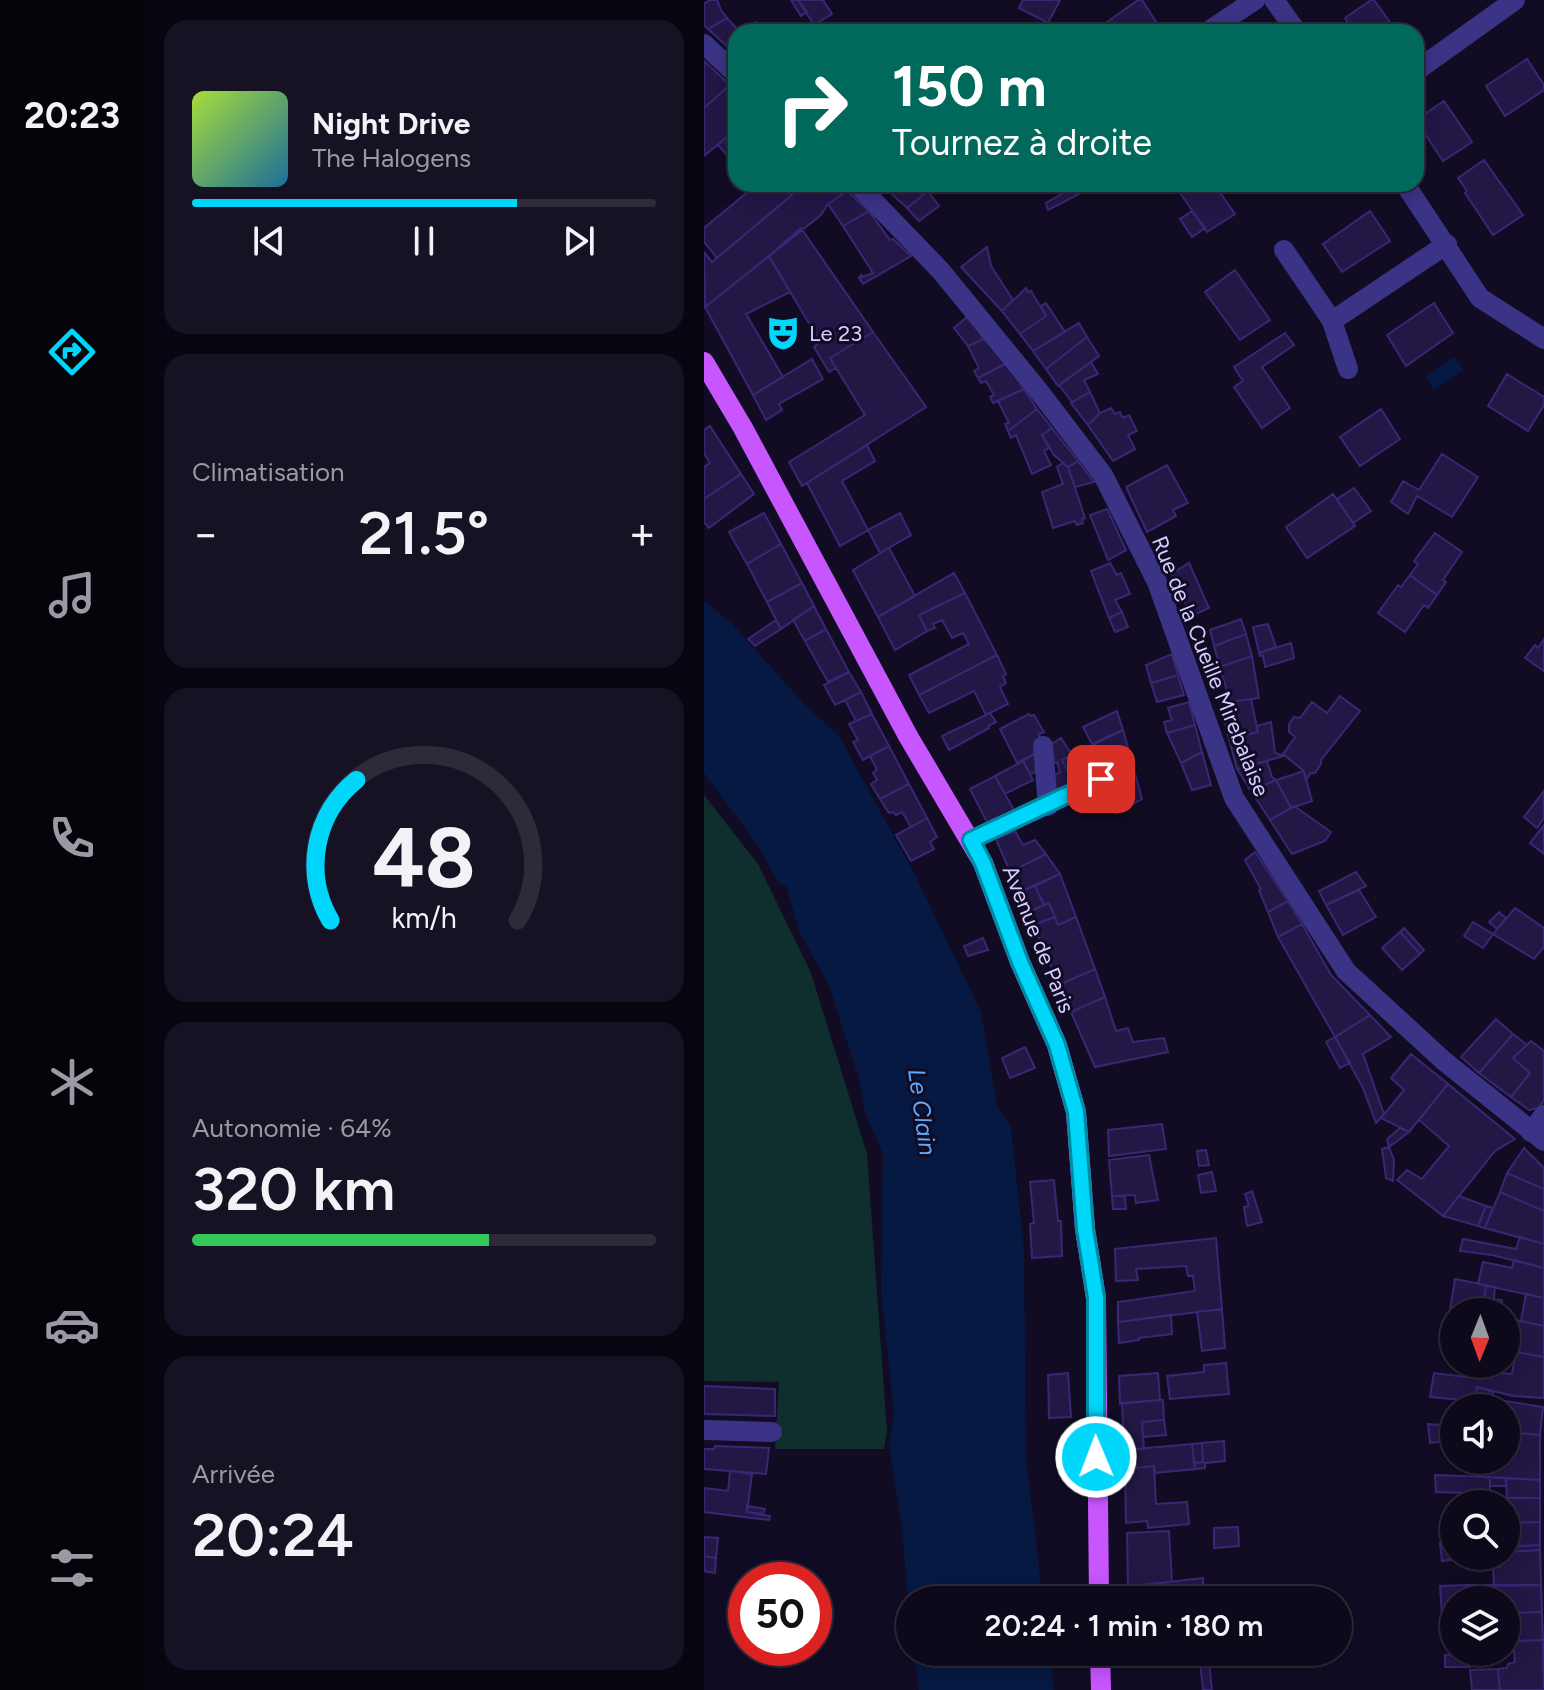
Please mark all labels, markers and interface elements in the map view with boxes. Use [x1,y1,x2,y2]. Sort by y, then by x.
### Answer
text: 150 m [892,53,1047,120]
icon: right [760,56,864,160]
text: 20:23 [24,94,120,137]
text: Night Drive [312,105,470,142]
text: Tournez à droite [892,121,1152,164]
text: The Halogens [312,142,471,174]
icon: previous [247,219,291,263]
icon: pause [402,219,446,263]
icon: next [557,219,601,263]
theatre icon: Le 23 [764,314,802,352]
place label: Le 23 [809,320,862,347]
icon: directions [44,324,100,380]
text: Climatisation [192,456,345,488]
text: 21.5° [359,497,489,569]
text: − [192,507,219,560]
text: + [629,507,656,560]
street label: Rue de la Cueille Mirebalaise [1146,532,1275,800]
icon: music [44,567,100,623]
pin [1067,745,1135,813]
icon: arrive [1079,757,1123,801]
text: 48 [372,808,476,908]
icon: phone [44,810,100,866]
street label: Avenue de Paris [997,861,1080,1017]
text: km/h [391,901,457,935]
icon: climate [44,1054,100,1110]
water label: Le Clain [902,1067,943,1157]
text: Autonomie · 64% [192,1112,392,1144]
text: 320 km [192,1153,395,1225]
icon: car [44,1297,100,1353]
north arrow [1440,1298,1520,1378]
map controls [1440,1298,1520,1666]
button: sound [1440,1394,1520,1474]
position arrow [1054,1415,1138,1499]
text: Arrivée [192,1458,275,1490]
button: search [1440,1490,1520,1570]
text: 20:24 [192,1499,354,1571]
icon: filters [44,1540,100,1596]
speed limit sign: 50 [728,1562,832,1666]
button: layers [1440,1586,1520,1666]
text: 20:24 · 1 min · 180 m [985,1607,1263,1644]

